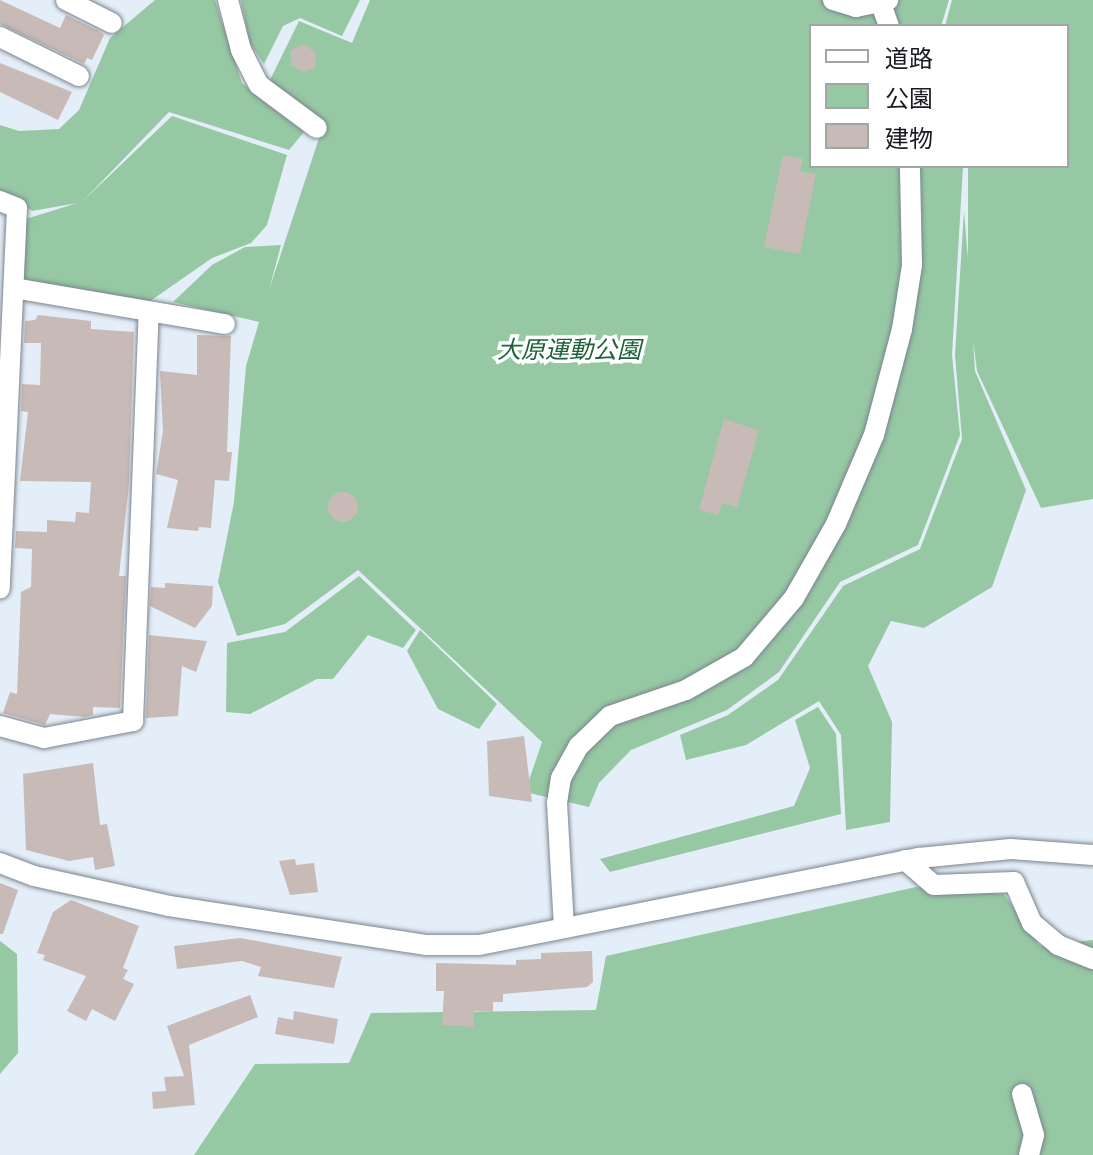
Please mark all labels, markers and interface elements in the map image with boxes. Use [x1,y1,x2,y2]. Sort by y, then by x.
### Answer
legend [809,24,1069,168]
text: 道路 [885,45,933,73]
text: 公園 [885,85,933,113]
text: 建物 [885,125,933,153]
park label: 大原運動公園 [497,337,641,365]

